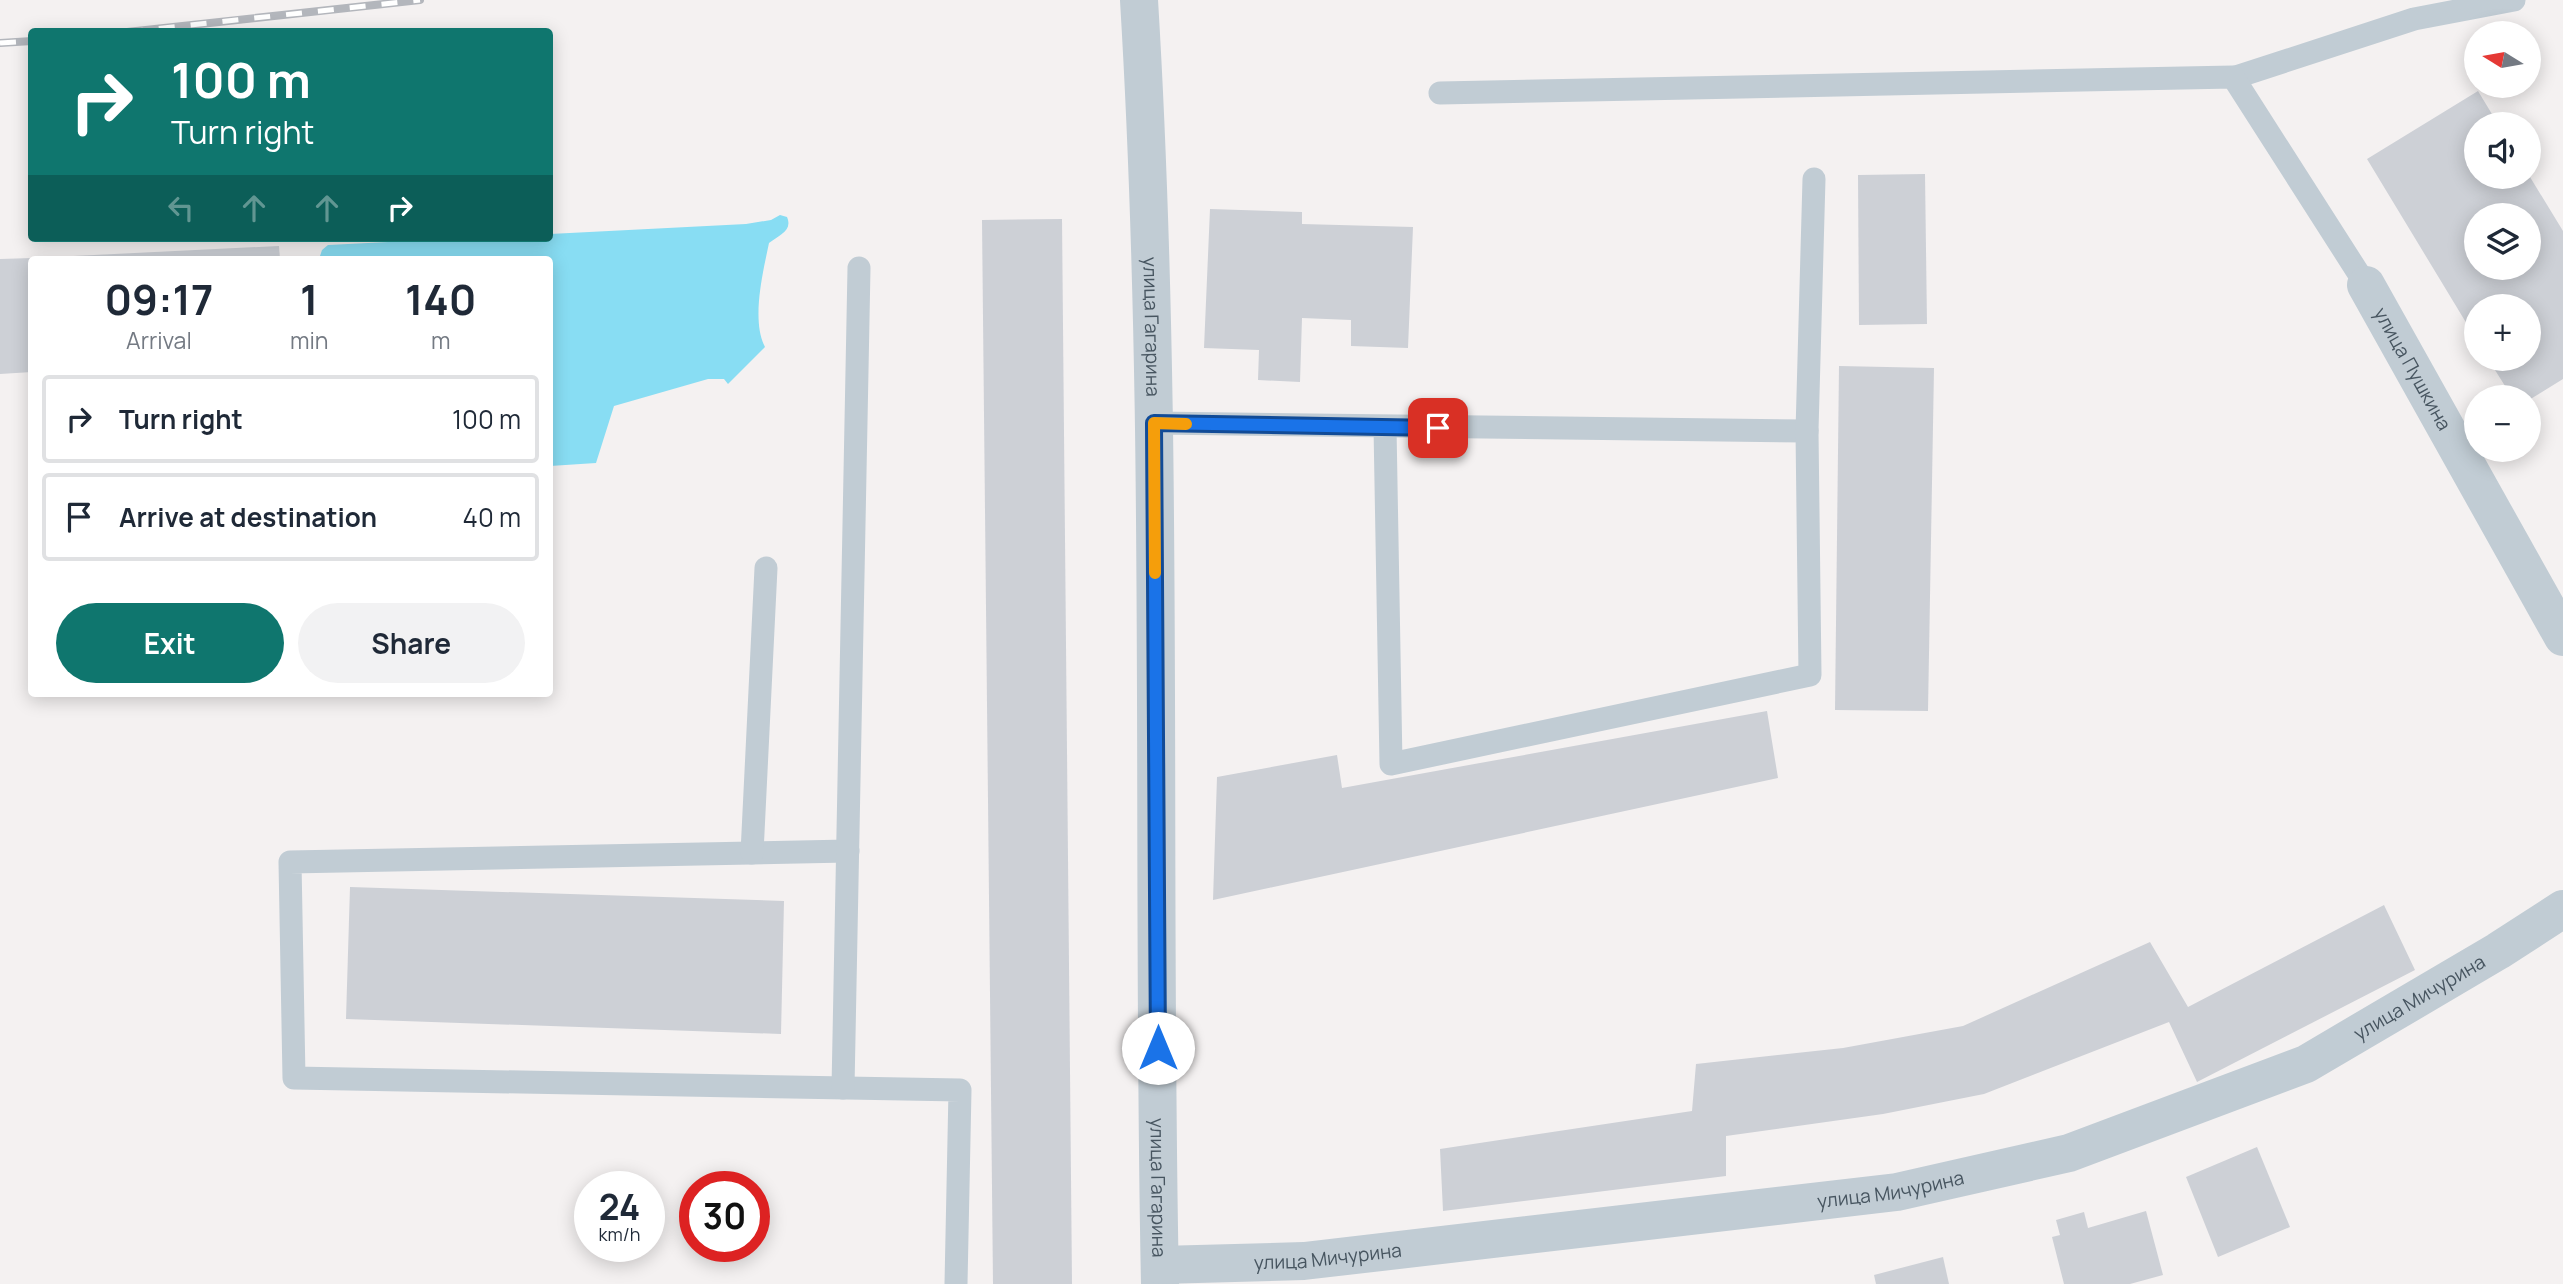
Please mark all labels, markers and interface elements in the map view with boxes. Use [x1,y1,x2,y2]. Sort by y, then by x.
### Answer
north arrow [2464,21,2541,98]
map controls [2464,21,2541,462]
text: 100 m [171,46,311,113]
icon: right [56,56,147,147]
text: Turn right [171,110,314,154]
button: sound [2464,112,2541,189]
icon: left [162,189,200,227]
icon: ahead [235,189,273,227]
icon: ahead [308,189,346,227]
icon: right [381,189,419,227]
button: layers [2464,203,2541,280]
street label: улица Гагарина [1137,257,1166,397]
text: 09:17 [104,270,213,328]
text: 1 [300,270,318,328]
text: 140 [405,270,476,328]
button: + [2464,294,2541,371]
street label: улица Пушкина [2368,303,2458,435]
text: Arrival [126,324,192,356]
text: min [290,324,328,356]
text: m [431,324,450,356]
button: − [2464,385,2541,462]
pin [1408,398,1468,458]
icon: right [60,400,98,438]
text: Turn right [119,401,243,437]
text: 100 m [452,401,521,437]
icon: arrive [1419,409,1457,447]
icon: arrive [60,498,98,536]
text: Arrive at destination [119,499,377,535]
text: 40 m [463,499,521,535]
button: Exit [56,603,284,683]
button: Share [298,603,525,683]
street label: улица Мичурина [2349,948,2490,1046]
position arrow [1121,1011,1195,1085]
street label: улица Гагарина [1145,1118,1172,1258]
street label: улица Мичурина [1816,1164,1966,1214]
speed limit sign: 30 [679,1171,770,1262]
text: 24 [599,1183,640,1231]
text: km/h [599,1222,640,1246]
street label: улица Мичурина [1253,1237,1403,1275]

